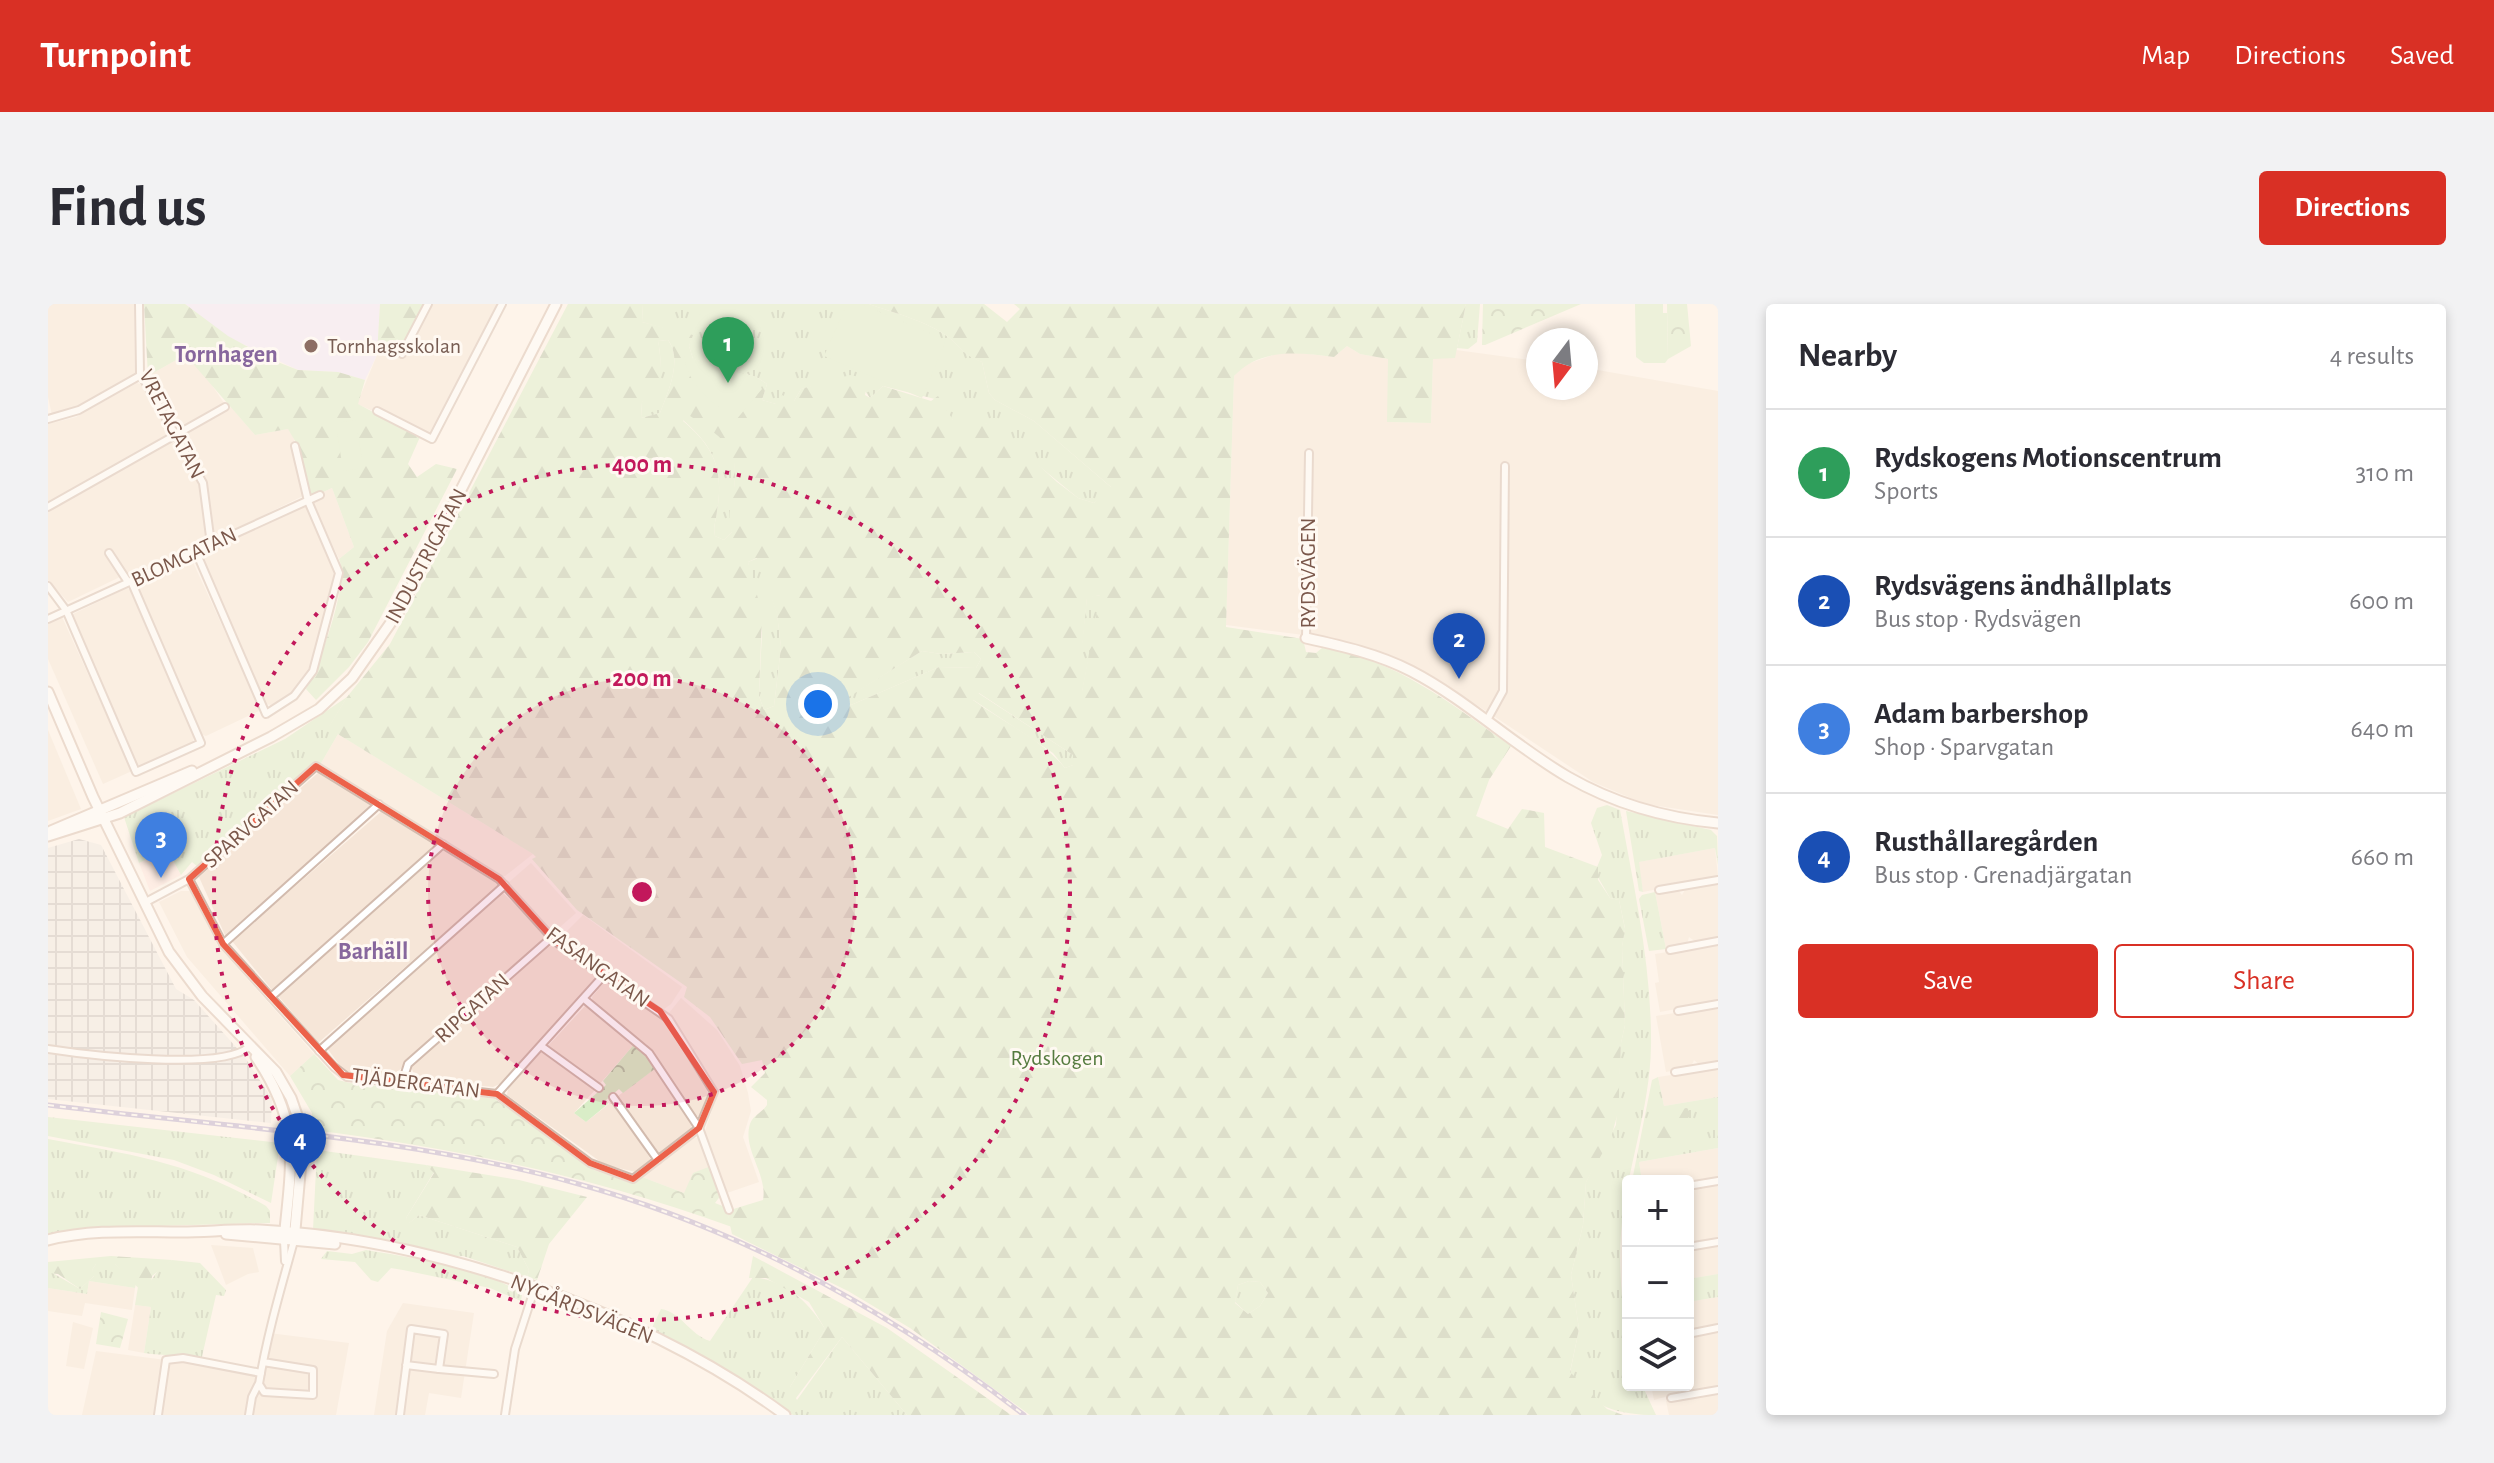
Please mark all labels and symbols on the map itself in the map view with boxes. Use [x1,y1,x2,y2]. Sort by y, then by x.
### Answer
pin: 1 [702,317,754,383]
north arrow [1526,328,1598,400]
place label: Tornhagsskolan [327,335,461,357]
marker: Tornhagsskolan [302,337,320,355]
district label: Tornhagen [174,343,278,367]
street label: VRETAGATAN [135,366,209,482]
text: 400 m [612,453,672,477]
street label: INDUSTRIGATAN [381,485,471,627]
street label: RYDSVÄGEN [1297,518,1319,628]
street label: BLOMGATAN [128,523,240,591]
pin: 2 [1433,613,1485,679]
text: 200 m [612,667,672,691]
your location [798,684,838,724]
street label: SPARVGATAN [199,776,303,872]
pin: 3 [135,812,187,878]
centre of rings [628,878,656,906]
street label: FASANGATAN [542,922,654,1012]
district label: Barhäll [338,940,408,964]
street label: RIPGATAN [431,969,513,1047]
park label: Rydskogen [1010,1047,1104,1069]
street label: TJÄDERGATAN [351,1064,481,1102]
pin: 4 [274,1113,326,1179]
street label: NYGÅRDSVÄGEN [508,1269,657,1348]

